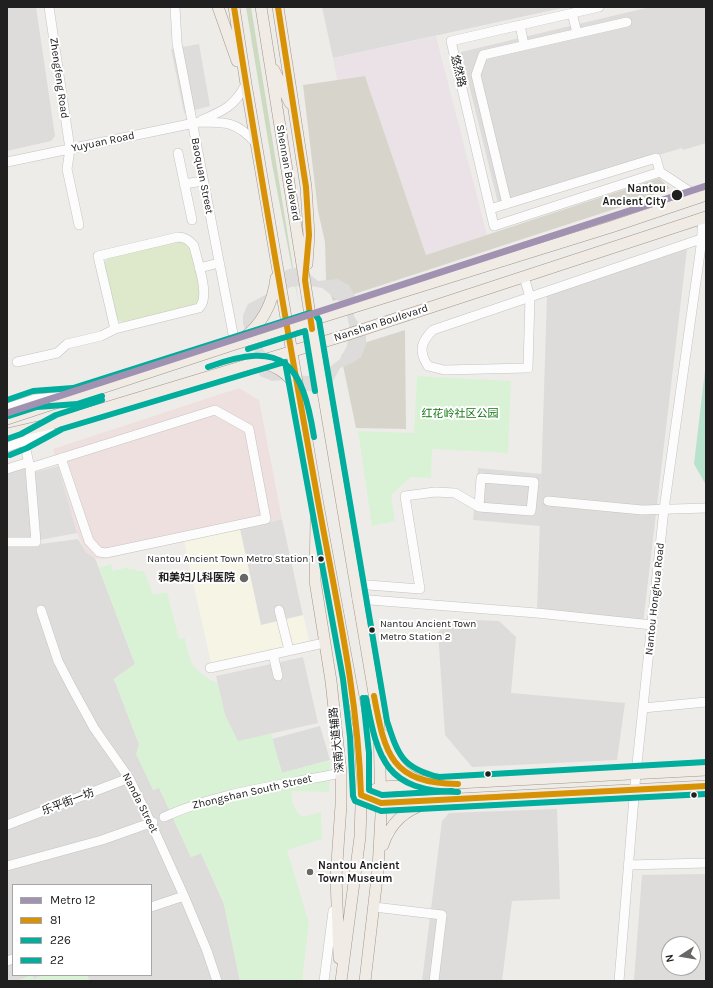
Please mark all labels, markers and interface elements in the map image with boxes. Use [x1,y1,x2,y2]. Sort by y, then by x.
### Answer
street label: Zhengfeng Road [47,37,71,119]
street label: 悠然路 [448,53,468,89]
street label: Shennan Boulevard [273,124,303,222]
street label: Yuyuan Road [70,129,136,155]
street label: Baoquan Street [188,137,216,215]
place label: Nantou Ancient City [603,182,666,208]
marker: Nantou Ancient City [670,188,684,202]
street label: Nanshan Boulevard [332,302,430,344]
park label: 红花岭社区公园 [422,407,498,421]
street label: Nantou Honghua Road [643,542,667,656]
place label: Nantou Ancient Town Metro Station 1 [147,553,314,565]
marker: Nantou Ancient Town Metro Station 1 [316,554,326,564]
place label: 和美妇儿科医院 [158,571,235,585]
marker: 和美妇儿科医院 [238,572,250,584]
place label: Nantou Ancient Town Metro Station 2 [380,618,476,642]
marker: Nantou Ancient Town Metro Station 2 [367,625,377,635]
street label: 深南大道辅路 [327,706,347,774]
unlabelled marker [483,769,493,779]
street label: Nanda Street [119,771,161,835]
street label: Zhongshan South Street [191,772,313,812]
street label: 乐平街一坊 [40,786,96,818]
unlabelled marker [689,790,699,800]
place label: Nantou Ancient Town Museum [318,859,400,885]
marker: Nantou Ancient Town Museum [305,867,315,877]
legend [12,884,152,976]
text: Metro 12 [50,893,96,907]
text: 81 [50,913,61,927]
text: 226 [50,933,71,947]
north arrow [661,936,701,976]
text: 22 [50,953,64,967]
text: N [663,953,677,964]

